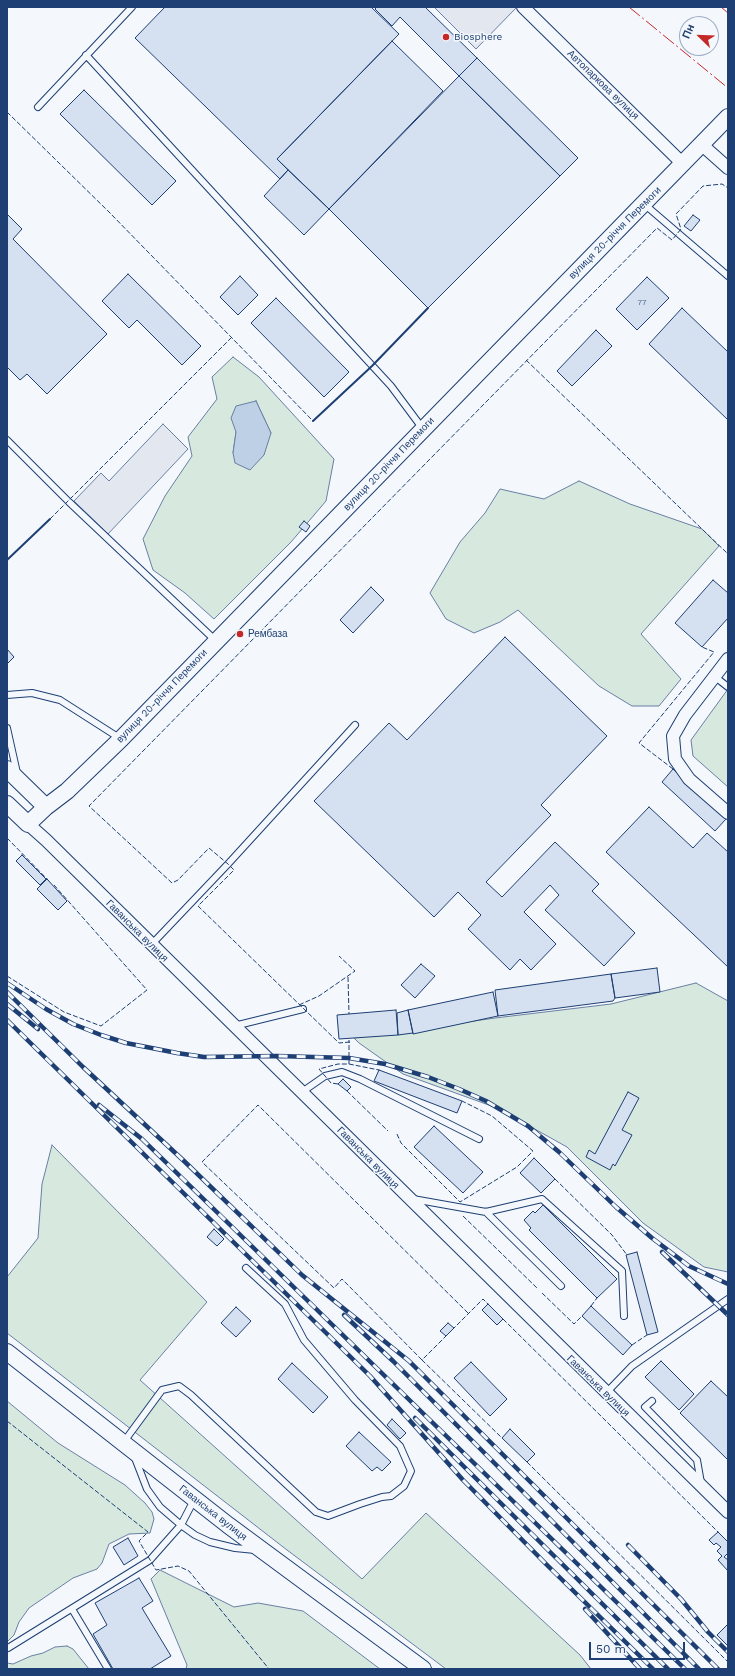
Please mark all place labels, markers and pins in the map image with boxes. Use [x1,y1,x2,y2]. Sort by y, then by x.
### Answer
place label: Biosphere [454,31,502,43]
marker: Biosphere [441,32,451,42]
place label: Рембаза [248,628,288,640]
marker: Рембаза [235,629,245,639]

